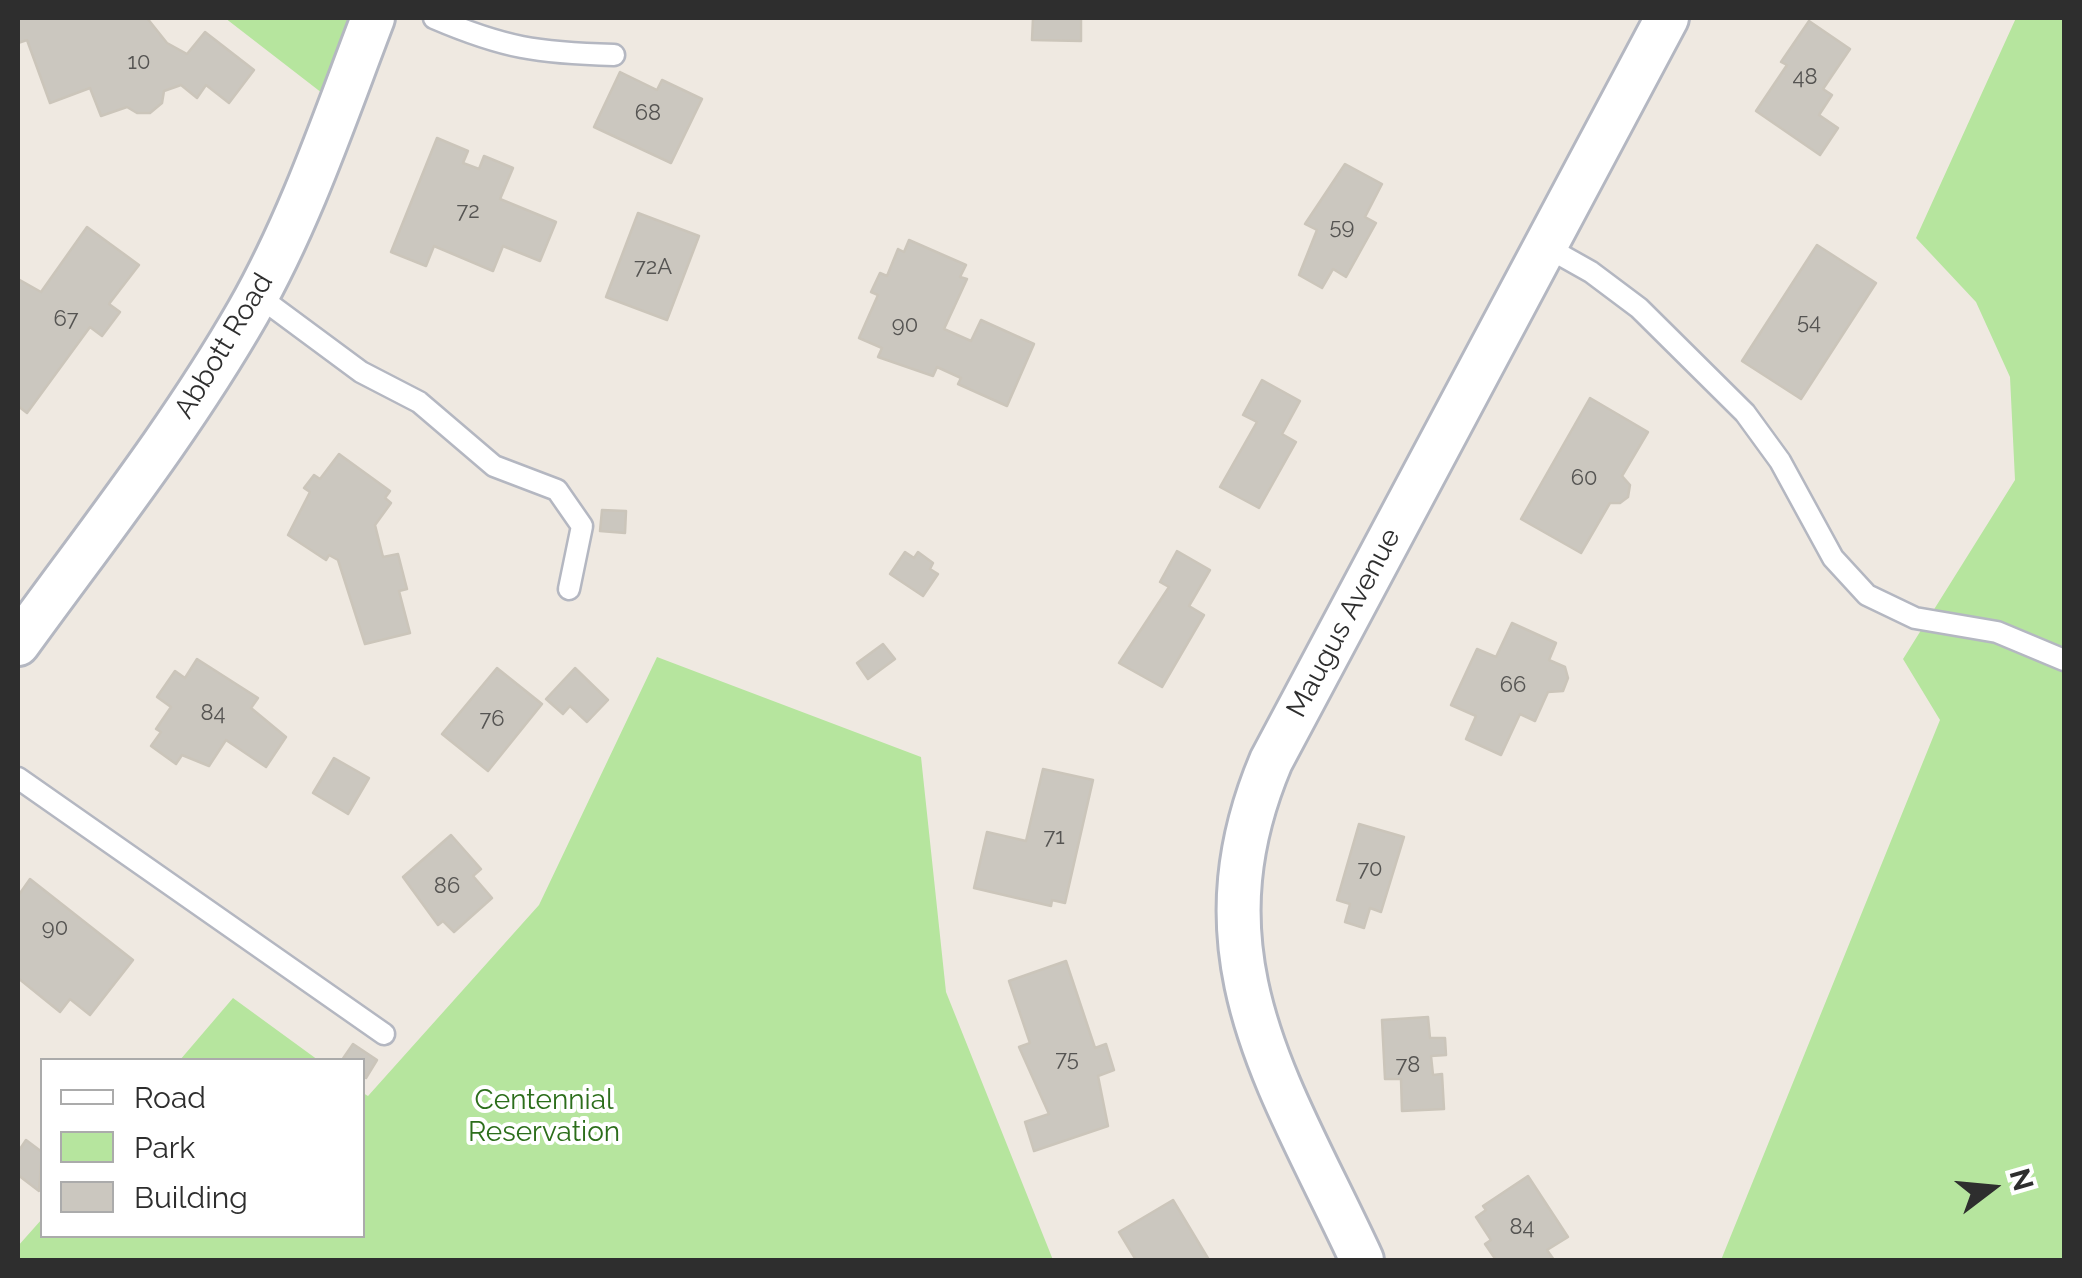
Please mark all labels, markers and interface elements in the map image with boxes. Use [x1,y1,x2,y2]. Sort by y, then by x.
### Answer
house number: 10 [128,49,150,75]
house number: 48 [1792,64,1818,90]
house number: 68 [635,100,661,126]
house number: 72 [456,198,480,224]
house number: 59 [1330,214,1354,240]
house number: 72A [634,254,672,280]
street label: Abbott Road [168,267,280,425]
house number: 67 [53,306,79,332]
house number: 54 [1797,309,1821,335]
house number: 90 [892,312,918,338]
house number: 60 [1571,465,1597,491]
street label: Maugus Avenue [1280,523,1408,723]
house number: 66 [1500,672,1526,698]
house number: 84 [200,700,226,726]
house number: 76 [479,706,505,732]
house number: 71 [1043,824,1065,850]
house number: 70 [1357,856,1383,882]
house number: 86 [434,873,460,899]
house number: 90 [42,915,68,941]
house number: 75 [1055,1046,1079,1072]
house number: 78 [1396,1052,1420,1078]
legend [40,1058,365,1238]
text: Road [134,1080,206,1115]
park label: Centennial Reservation [468,1084,620,1150]
text: Park [134,1130,195,1165]
north arrow [1942,1138,2042,1238]
text: N [2003,1165,2040,1194]
text: Building [134,1180,248,1215]
house number: 84 [1509,1214,1535,1240]

